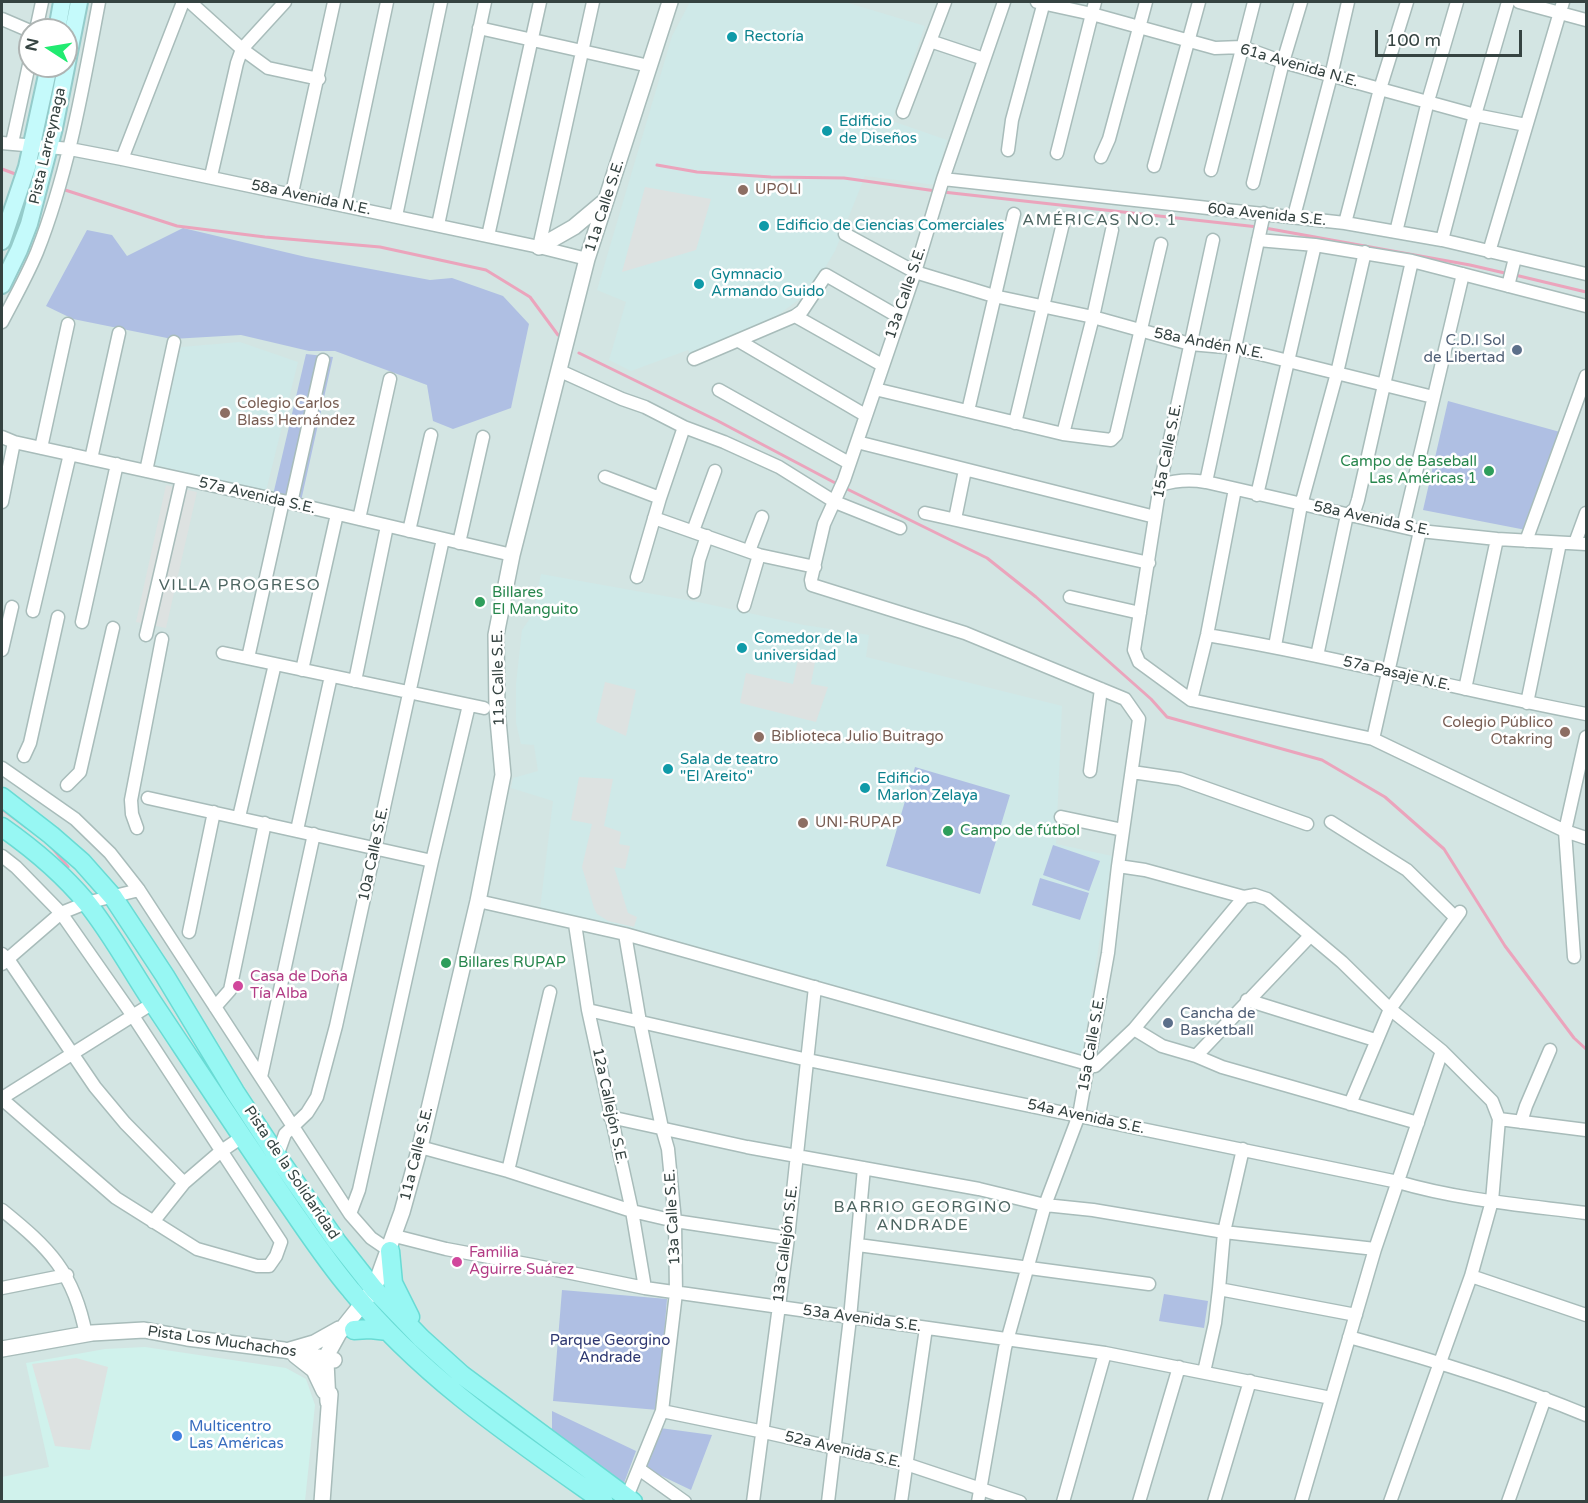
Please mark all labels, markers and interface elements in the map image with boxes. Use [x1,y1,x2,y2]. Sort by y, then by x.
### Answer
north arrow [18,18,78,78]
scale bar [1378,18,1525,56]
place label: Rectoría [744,28,804,46]
text: 100 m [1386,29,1441,51]
marker: Rectoría [725,30,739,44]
text: N [21,36,43,53]
street label: 61a Avenida N.E. [1238,41,1360,91]
street label: Pista Larreynaga [26,86,70,206]
place label: Edificio de Diseños [839,113,917,148]
marker: Edificio de Diseños [820,124,834,138]
street label: 11a Calle S.E. [582,157,628,255]
street label: 58a Avenida N.E. [249,176,373,220]
place label: UPOLI [755,181,802,199]
marker: UPOLI [736,183,750,197]
street label: 60a Avenida S.E. [1207,200,1327,230]
district label: AMÉRICAS NO. 1 [1022,211,1178,231]
place label: Edificio de Ciencias Comerciales [776,217,1004,235]
marker: Edificio de Ciencias Comerciales [757,219,771,233]
street label: 13a Calle S.E. [882,244,930,342]
place label: Gymnacio Armando Guido [711,266,824,301]
marker: Gymnacio Armando Guido [692,277,706,291]
street label: 58a Andén N.E. [1152,324,1266,364]
place label: C.D.I Sol de Libertad [1423,332,1505,367]
marker: C.D.I Sol de Libertad [1510,343,1524,357]
place label: Colegio Carlos Blass Hernández [237,395,355,430]
street label: 15a Calle S.E. [1150,402,1186,500]
marker: Colegio Carlos Blass Hernández [218,406,232,420]
place label: Campo de Baseball Las Américas 1 [1340,453,1477,488]
marker: Campo de Baseball Las Américas 1 [1482,464,1496,478]
street label: 57a Avenida S.E. [197,474,317,518]
street label: 58a Avenida S.E. [1312,498,1432,540]
district label: VILLA PROGRESO [159,576,321,596]
place label: Billares El Manguito [492,584,578,619]
marker: Billares El Manguito [473,595,487,609]
street label: 11a Calle S.E. [489,630,509,726]
place label: Comedor de la universidad [754,630,858,665]
marker: Comedor de la universidad [735,641,749,655]
street label: 57a Pasaje N.E. [1341,653,1453,695]
place label: Colegio Público Otakring [1442,714,1553,749]
marker: Colegio Público Otakring [1558,725,1572,739]
place label: Biblioteca Julio Buitrago [771,728,944,746]
marker: Biblioteca Julio Buitrago [752,730,766,744]
place label: Sala de teatro "El Areito" [680,751,778,786]
marker: Sala de teatro "El Areito" [661,762,675,776]
place label: Edificio Marlon Zelaya [877,770,978,805]
marker: Edificio Marlon Zelaya [858,781,872,795]
street label: 10a Calle S.E. [355,805,393,903]
place label: UNI-RUPAP [815,814,902,832]
marker: UNI-RUPAP [796,816,810,830]
place label: Campo de fútbol [960,822,1080,840]
marker: Campo de fútbol [941,824,955,838]
place label: Billares RUPAP [458,954,566,972]
marker: Billares RUPAP [439,956,453,970]
place label: Casa de Doña Tía Alba [250,968,348,1003]
marker: Casa de Doña Tía Alba [231,979,245,993]
street label: 15a Calle S.E. [1075,995,1109,1093]
place label: Cancha de Basketball [1180,1005,1255,1040]
marker: Cancha de Basketball [1161,1016,1175,1030]
street label: 12a Callejón S.E. [588,1046,630,1166]
street label: 54a Avenida S.E. [1026,1096,1146,1138]
street label: Pista de la Solidaridad [240,1103,342,1243]
street label: 11a Calle S.E. [397,1105,437,1203]
street label: 13a Calle S.E. [661,1168,685,1266]
street label: 13a Callejón S.E. [770,1184,802,1304]
district label: BARRIO GEORGINO ANDRADE [833,1198,1013,1236]
place label: Familia Aguirre Suárez [469,1244,574,1279]
marker: Familia Aguirre Suárez [450,1255,464,1269]
street label: 53a Avenida S.E. [802,1302,922,1336]
street label: Pista Los Muchachos [146,1323,298,1361]
park label: Parque Georgino Andrade [550,1332,670,1367]
place label: Multicentro Las Américas [189,1418,284,1453]
street label: 52a Avenida S.E. [783,1428,903,1472]
marker: Multicentro Las Américas [170,1429,184,1443]

